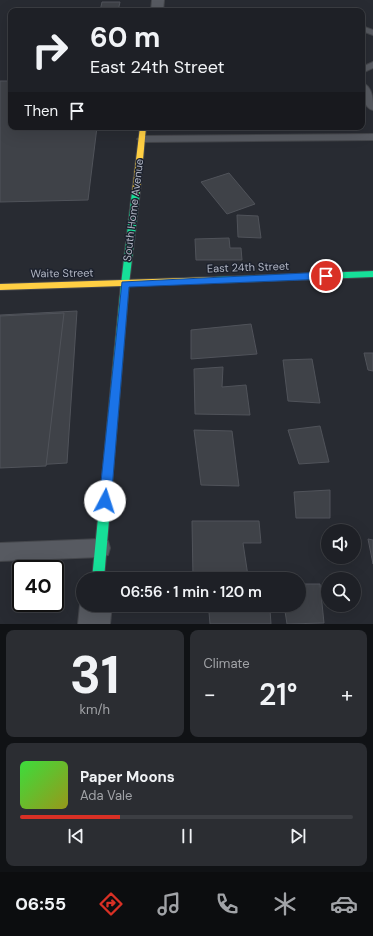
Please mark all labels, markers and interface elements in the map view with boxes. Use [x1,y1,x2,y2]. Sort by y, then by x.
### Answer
text: 60 m [90,19,160,56]
icon: right [24,24,76,76]
text: East 24th Street [90,55,225,79]
icon: arrive [66,100,88,122]
text: Then [24,101,58,121]
street label: South Home Avenue [120,158,146,262]
street label: East 24th Street [207,259,289,275]
pin [309,259,343,293]
street label: Waite Street [30,265,94,281]
icon: arrive [315,265,337,287]
position arrow [84,480,126,522]
map controls [321,524,361,612]
button: sound [321,524,361,564]
speed limit sign: 40 [12,560,64,612]
button: search [321,572,361,612]
text: 06:56 · 1 min · 120 m [120,582,262,602]
text: 31 [70,641,120,709]
text: Climate [204,655,250,672]
text: 21° [259,675,297,714]
text: − [204,680,216,709]
text: + [341,680,353,709]
text: km/h [79,701,110,718]
text: Paper Moons [80,767,175,787]
text: Ada Vale [80,787,132,804]
icon: previous [65,825,87,847]
icon: pause [176,825,198,847]
icon: next [287,825,309,847]
icon: directions [97,890,125,918]
icon: music [155,890,183,918]
icon: phone [213,890,241,918]
icon: climate [271,890,299,918]
icon: car [330,890,358,918]
text: 06:55 [15,892,66,916]

